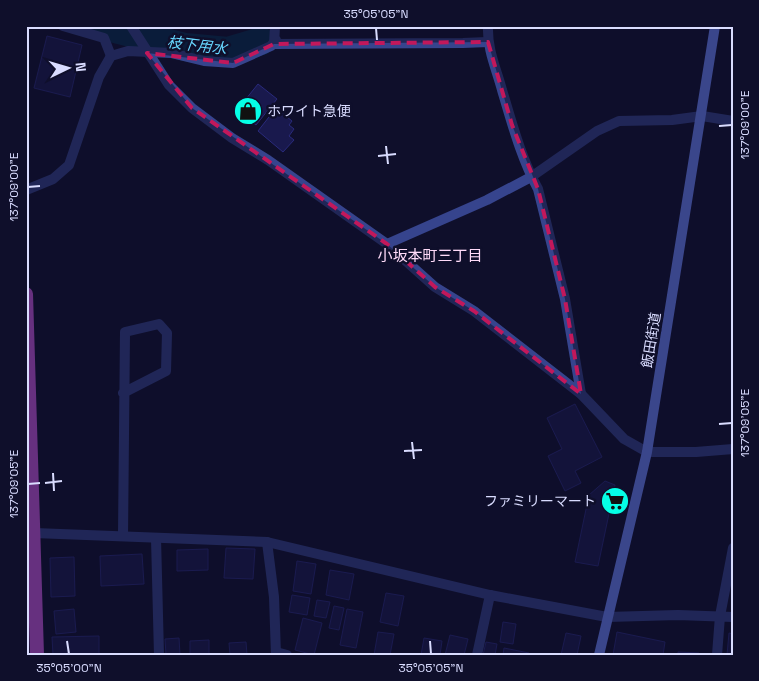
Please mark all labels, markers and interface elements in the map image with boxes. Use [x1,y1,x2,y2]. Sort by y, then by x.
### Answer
text: 35°05'05"N [344,6,408,22]
water label: 枝下用水 [166,32,230,58]
north arrow [42,42,92,92]
text: N [72,61,90,72]
text: 137°09'00"E [737,90,753,159]
shop icon: ホワイト急便 [233,96,263,126]
place label: ホワイト急便 [267,102,351,120]
text: 137°09'00"E [6,152,22,221]
district label: 小坂本町三丁目 [377,246,483,265]
street label: 飯田街道 [638,311,664,369]
text: 137°09'05"E [737,389,753,457]
text: 137°09'05"E [6,450,22,518]
supermarket icon: ファミリーマート [600,486,630,516]
place label: ファミリーマート [484,492,596,510]
text: 35°05'00"N [36,660,102,676]
text: 35°05'05"N [399,660,463,676]

